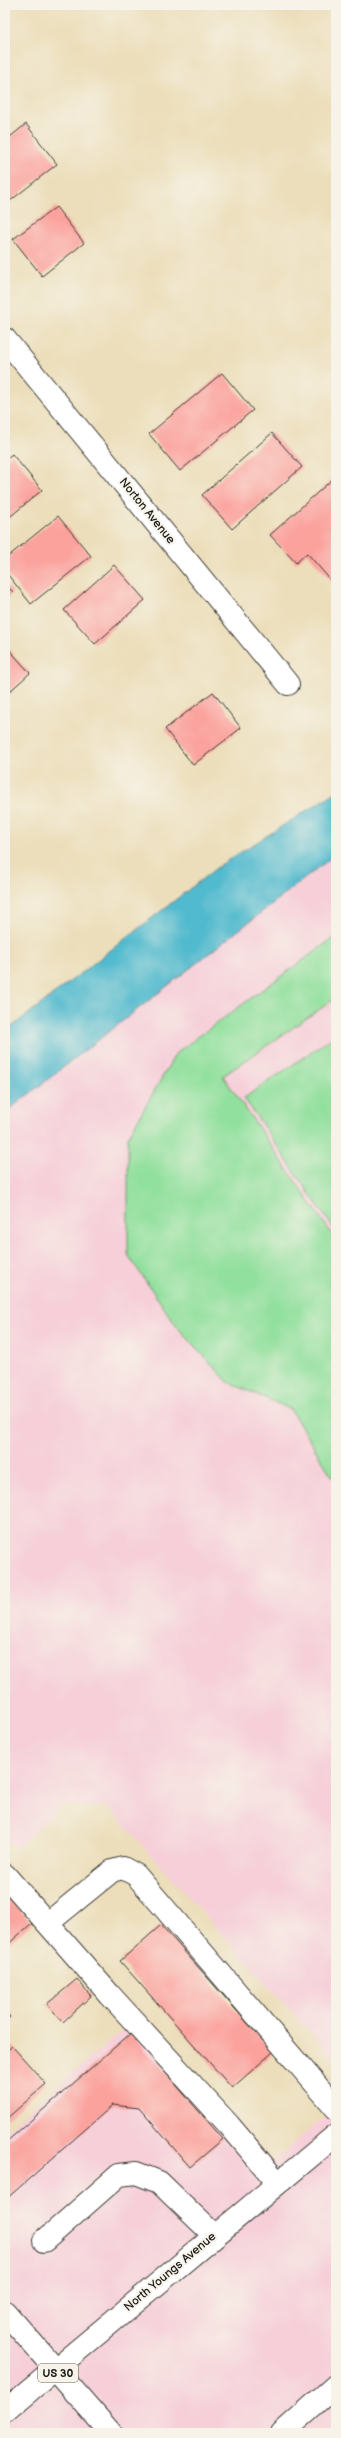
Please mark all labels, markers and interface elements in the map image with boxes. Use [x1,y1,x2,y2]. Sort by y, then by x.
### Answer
street label: Norton Avenue [116,475,178,547]
street label: North Youngs Avenue [121,2229,219,2315]
road number: US 30 [38,2364,78,2382]

